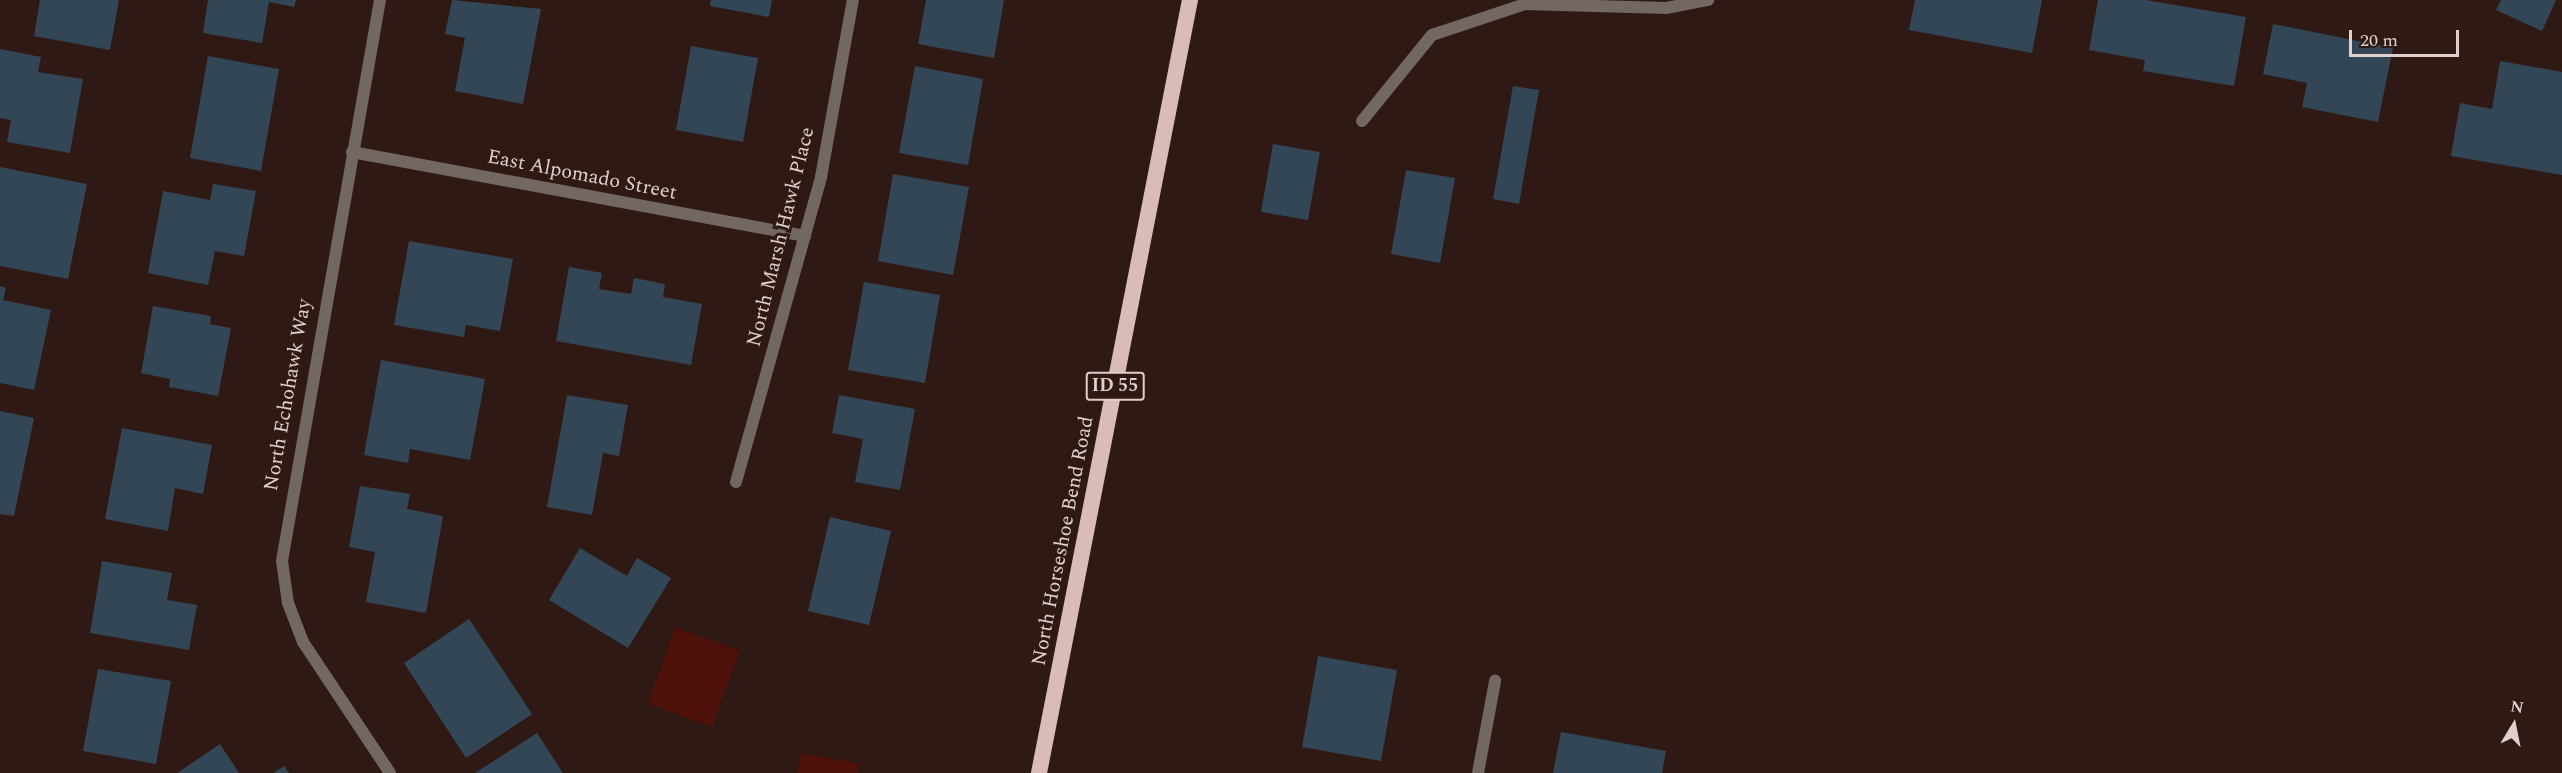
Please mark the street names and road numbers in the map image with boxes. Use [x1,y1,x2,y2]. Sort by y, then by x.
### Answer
street label: North Marsh Hawk Place [742,125,820,349]
street label: East Alpomado Street [485,145,679,205]
street label: North Echohawk Way [259,297,317,493]
road number: ID 55 [1085,371,1145,401]
street label: North Horseshoe Bend Road [1027,414,1099,668]

